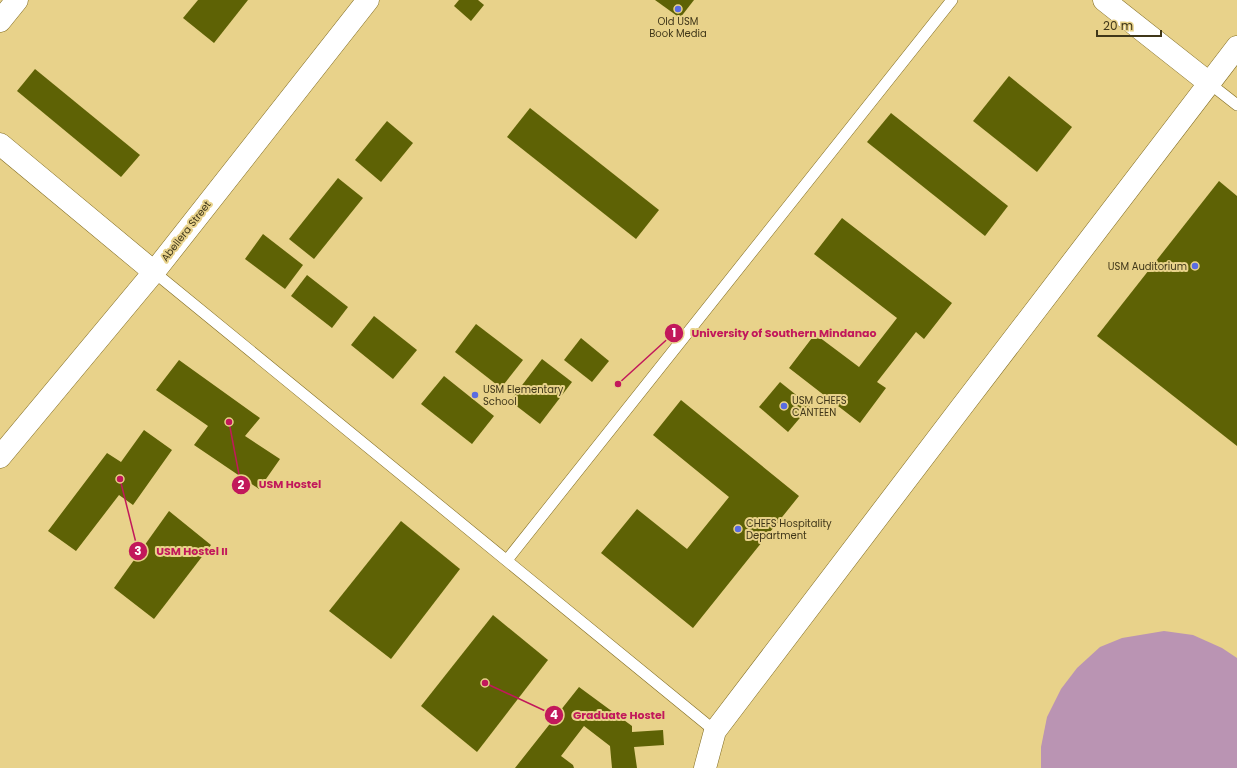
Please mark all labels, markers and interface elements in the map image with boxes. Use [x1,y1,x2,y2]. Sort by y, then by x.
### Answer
marker: Old USM Book Media [673,4,683,14]
scale bar [1097,12,1161,38]
place label: Old USM Book Media [649,14,707,41]
text: 20 m [1103,17,1133,34]
street label: Abellera Street [158,197,215,264]
place label: USM Auditorium [1108,259,1187,274]
marker: USM Auditorium [1190,261,1200,271]
callout: University of Southern Mindanao [664,321,885,344]
text: 1 [672,324,676,341]
text: University of Southern Mindanao [691,325,877,341]
place label: USM Elementary School [483,382,564,409]
marker: USM Elementary School [470,390,480,400]
place label: USM CHEFS CANTEEN [792,393,847,420]
marker: USM CHEFS CANTEEN [779,401,789,411]
callout: USM Hostel [231,473,329,496]
text: 2 [238,476,245,493]
text: USM Hostel [259,476,321,492]
place label: CHEFS Hospitality Department [746,516,832,543]
marker: CHEFS Hospitality Department [733,524,743,534]
callout: USM Hostel II [128,539,236,562]
text: 3 [134,542,142,559]
text: USM Hostel II [156,543,228,559]
callout: Graduate Hostel [544,703,673,726]
text: 4 [550,706,558,723]
text: Graduate Hostel [573,707,665,723]

